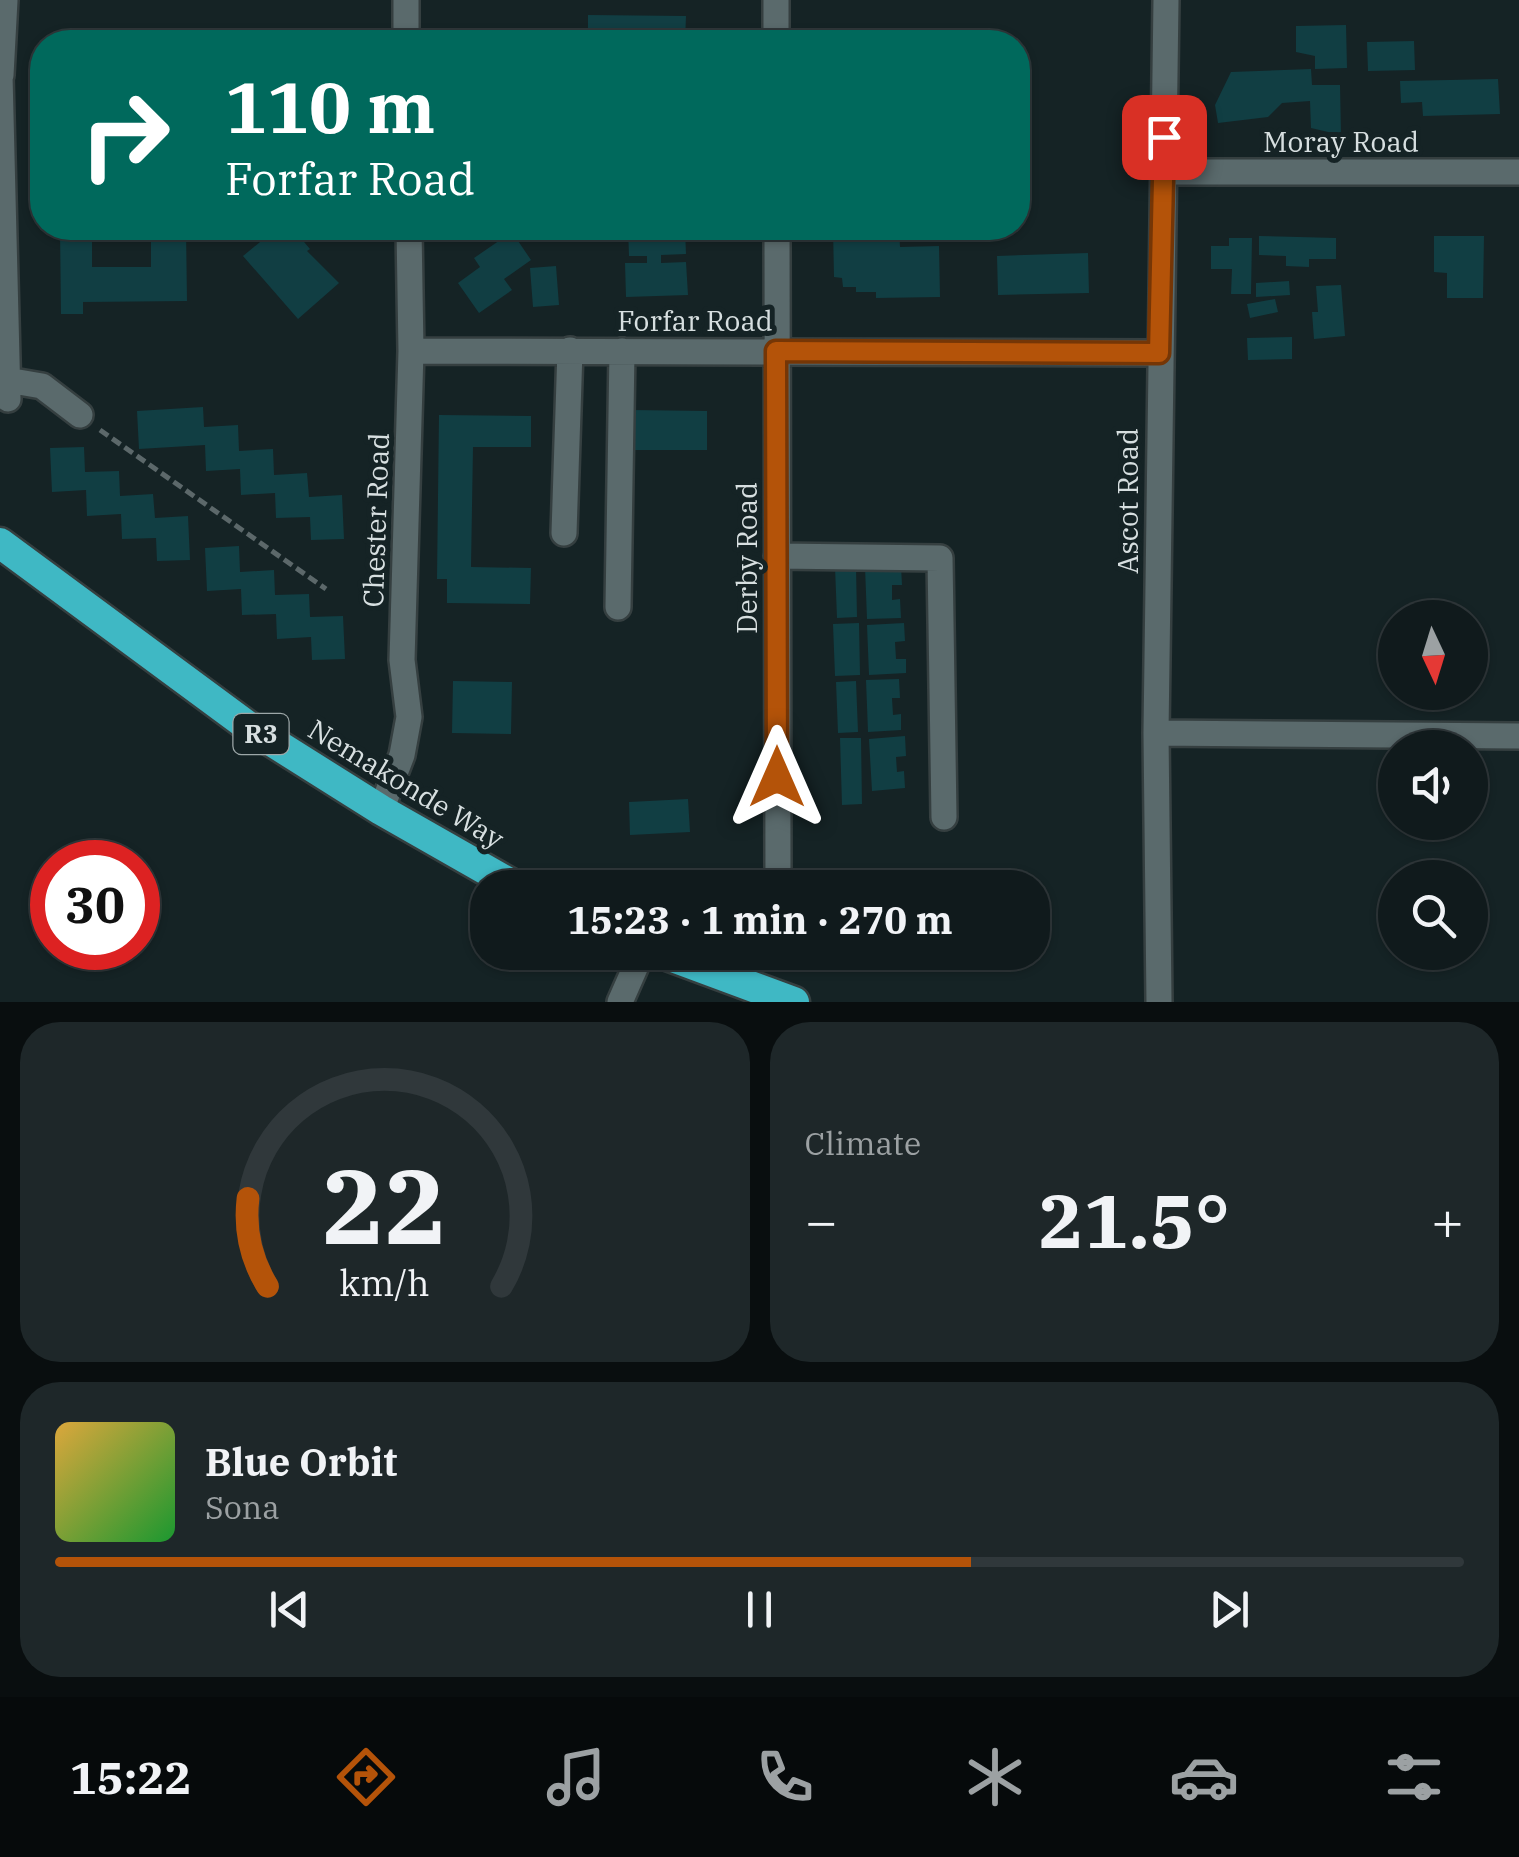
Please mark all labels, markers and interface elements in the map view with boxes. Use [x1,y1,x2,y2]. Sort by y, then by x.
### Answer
text: 110 m [225,61,435,152]
icon: right [60,70,190,200]
pin [1122,95,1207,180]
icon: arrive [1137,110,1192,165]
street label: Moray Road [1263,123,1419,160]
text: Forfar Road [225,149,475,207]
street label: Forfar Road [617,302,773,339]
street label: Ascot Road [1109,428,1146,574]
street label: Chester Road [354,432,397,608]
street label: Derby Road [728,482,765,634]
north arrow [1378,600,1488,710]
map controls [1378,600,1488,970]
street label: Nemakonde Way [302,711,511,857]
road number: R3 [234,714,288,754]
position arrow [725,725,829,829]
button: sound [1378,730,1488,840]
speed limit sign: 30 [30,840,160,970]
button: search [1378,860,1488,970]
text: 15:23 · 1 min · 270 m [567,895,953,944]
text: Climate [805,1122,921,1164]
text: 22 [322,1137,447,1273]
text: 21.5° [1039,1171,1230,1269]
text: − [805,1185,838,1256]
text: + [1431,1185,1464,1256]
text: km/h [340,1259,430,1306]
text: Blue Orbit [205,1437,397,1486]
text: Sona [205,1486,280,1528]
icon: previous [262,1582,317,1637]
icon: pause [732,1582,787,1637]
icon: next [1202,1582,1257,1637]
icon: directions [331,1742,401,1812]
icon: music [541,1742,611,1812]
icon: phone [750,1742,820,1812]
icon: climate [960,1742,1030,1812]
icon: car [1169,1742,1239,1812]
icon: filters [1379,1742,1449,1812]
text: 15:22 [70,1748,191,1806]

